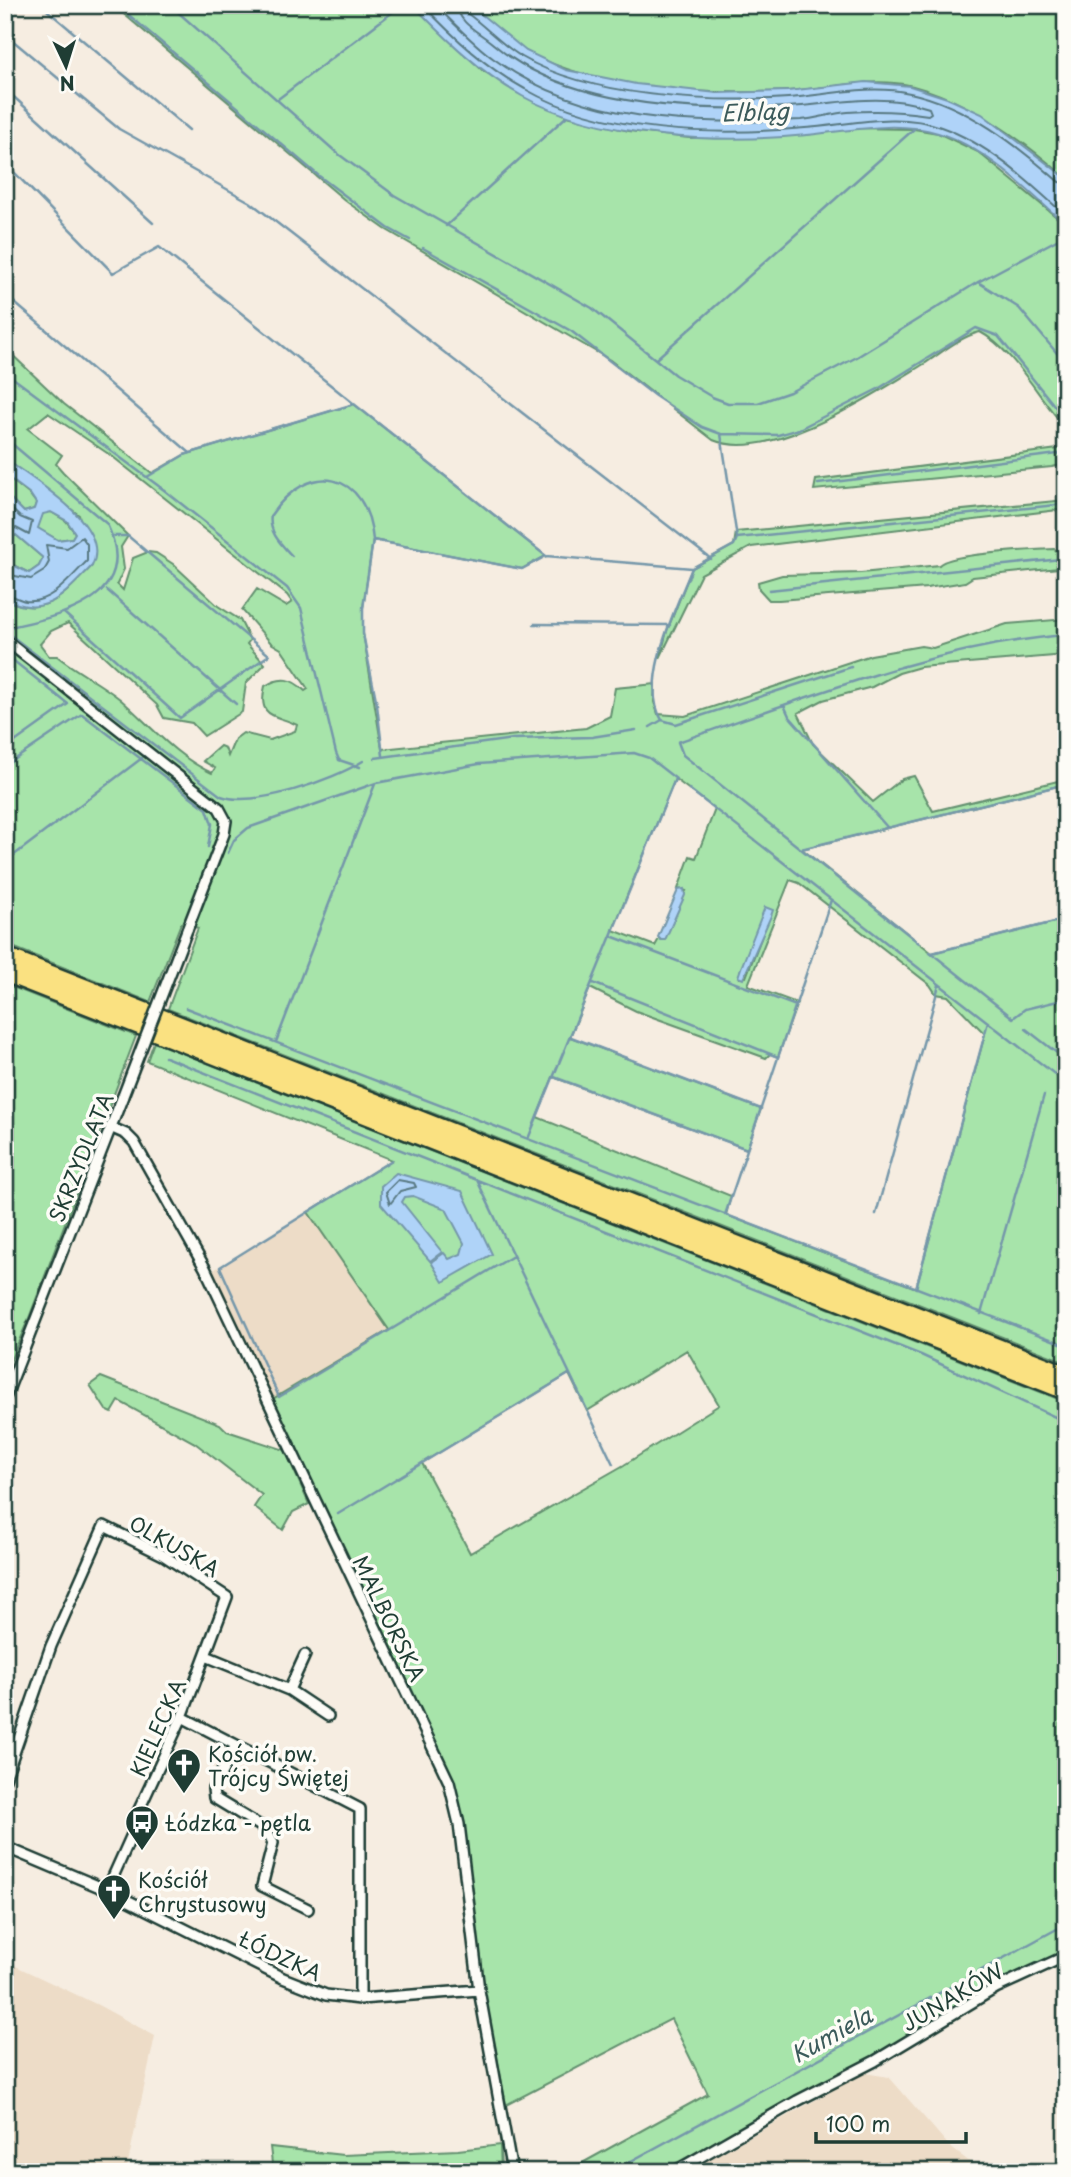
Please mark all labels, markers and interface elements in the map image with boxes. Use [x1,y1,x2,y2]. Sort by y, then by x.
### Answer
north arrow [32,32,102,102]
text: N [59,69,76,98]
water label: Elbląg [721,92,791,130]
street label: SKRZYDLATA [40,1087,121,1226]
street label: OLKUSKA [124,1506,226,1584]
street label: MALBORSKA [346,1550,434,1686]
street label: KIELECKA [121,1673,193,1781]
place label: Kościół pw. Trójcy Świętej [208,1737,349,1793]
church icon: Kościół pw. Trójcy Świętej [165,1746,203,1795]
bus stop icon: Łódzka - pętla [123,1803,161,1852]
place label: Łódzka - pętla [164,1806,311,1838]
place label: Kościół Chrystusowy [138,1863,267,1919]
church icon: Kościół Chrystusowy [95,1872,133,1921]
street label: ŁÓDZKA [233,1921,328,1988]
street label: JUNAKÓW [895,1954,1009,2038]
water label: Kumiela [784,1997,879,2071]
scale bar [816,2100,966,2144]
text: 100 m [826,2107,890,2139]

